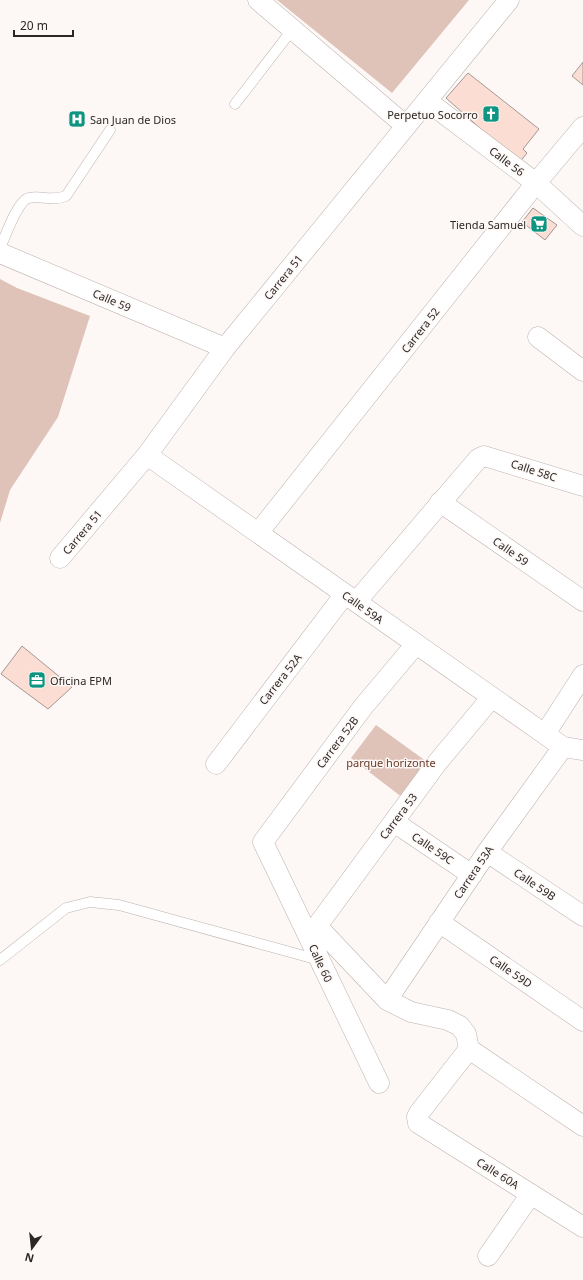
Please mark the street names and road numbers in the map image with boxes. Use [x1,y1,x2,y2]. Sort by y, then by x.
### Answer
street label: Calle 56 [486,143,528,179]
street label: Carrera 51 [260,251,306,303]
street label: Calle 59 [90,285,134,315]
street label: Carrera 52 [397,304,443,356]
street label: Calle 58C [509,456,559,484]
street label: Carrera 51 [59,506,105,558]
street label: Calle 59 [490,533,532,569]
street label: Calle 59A [339,587,388,627]
street label: Carrera 52A [255,650,305,708]
street label: Carrera 52B [313,713,361,771]
street label: Carrera 53 [376,790,420,842]
street label: Calle 59C [409,829,457,867]
street label: Carrera 53A [450,842,497,902]
street label: Calle 59B [511,864,559,904]
street label: Calle 60 [306,941,336,985]
street label: Calle 59D [487,951,535,991]
street label: Calle 60A [474,1154,523,1192]

